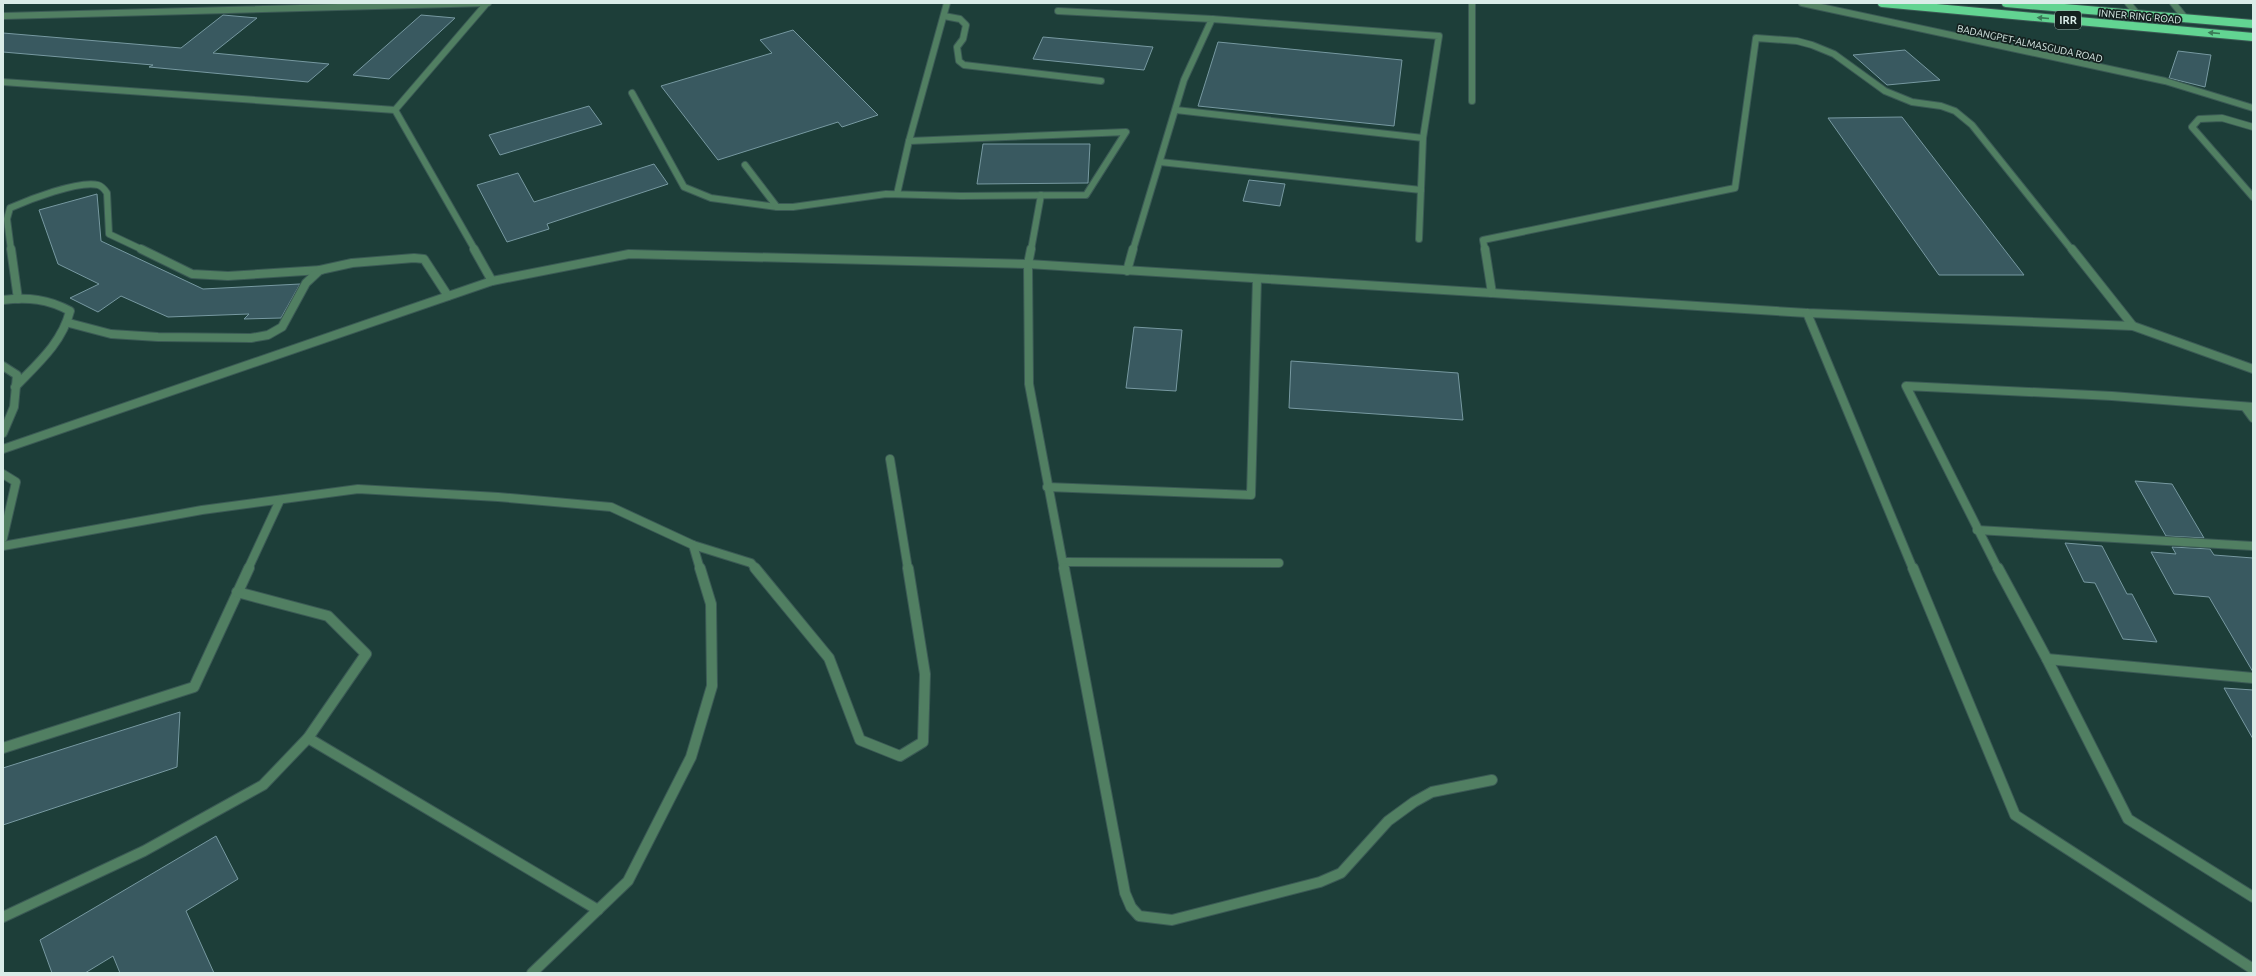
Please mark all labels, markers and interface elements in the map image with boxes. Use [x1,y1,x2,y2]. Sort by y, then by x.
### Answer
street label: INNER RING ROAD [2098,7,2182,26]
road number: IRR [2055,11,2081,29]
one-way arrow [2037,14,2049,21]
street label: BADANGPET-ALMASGUDA ROAD [1956,23,2104,64]
one-way arrow [2208,30,2220,37]

